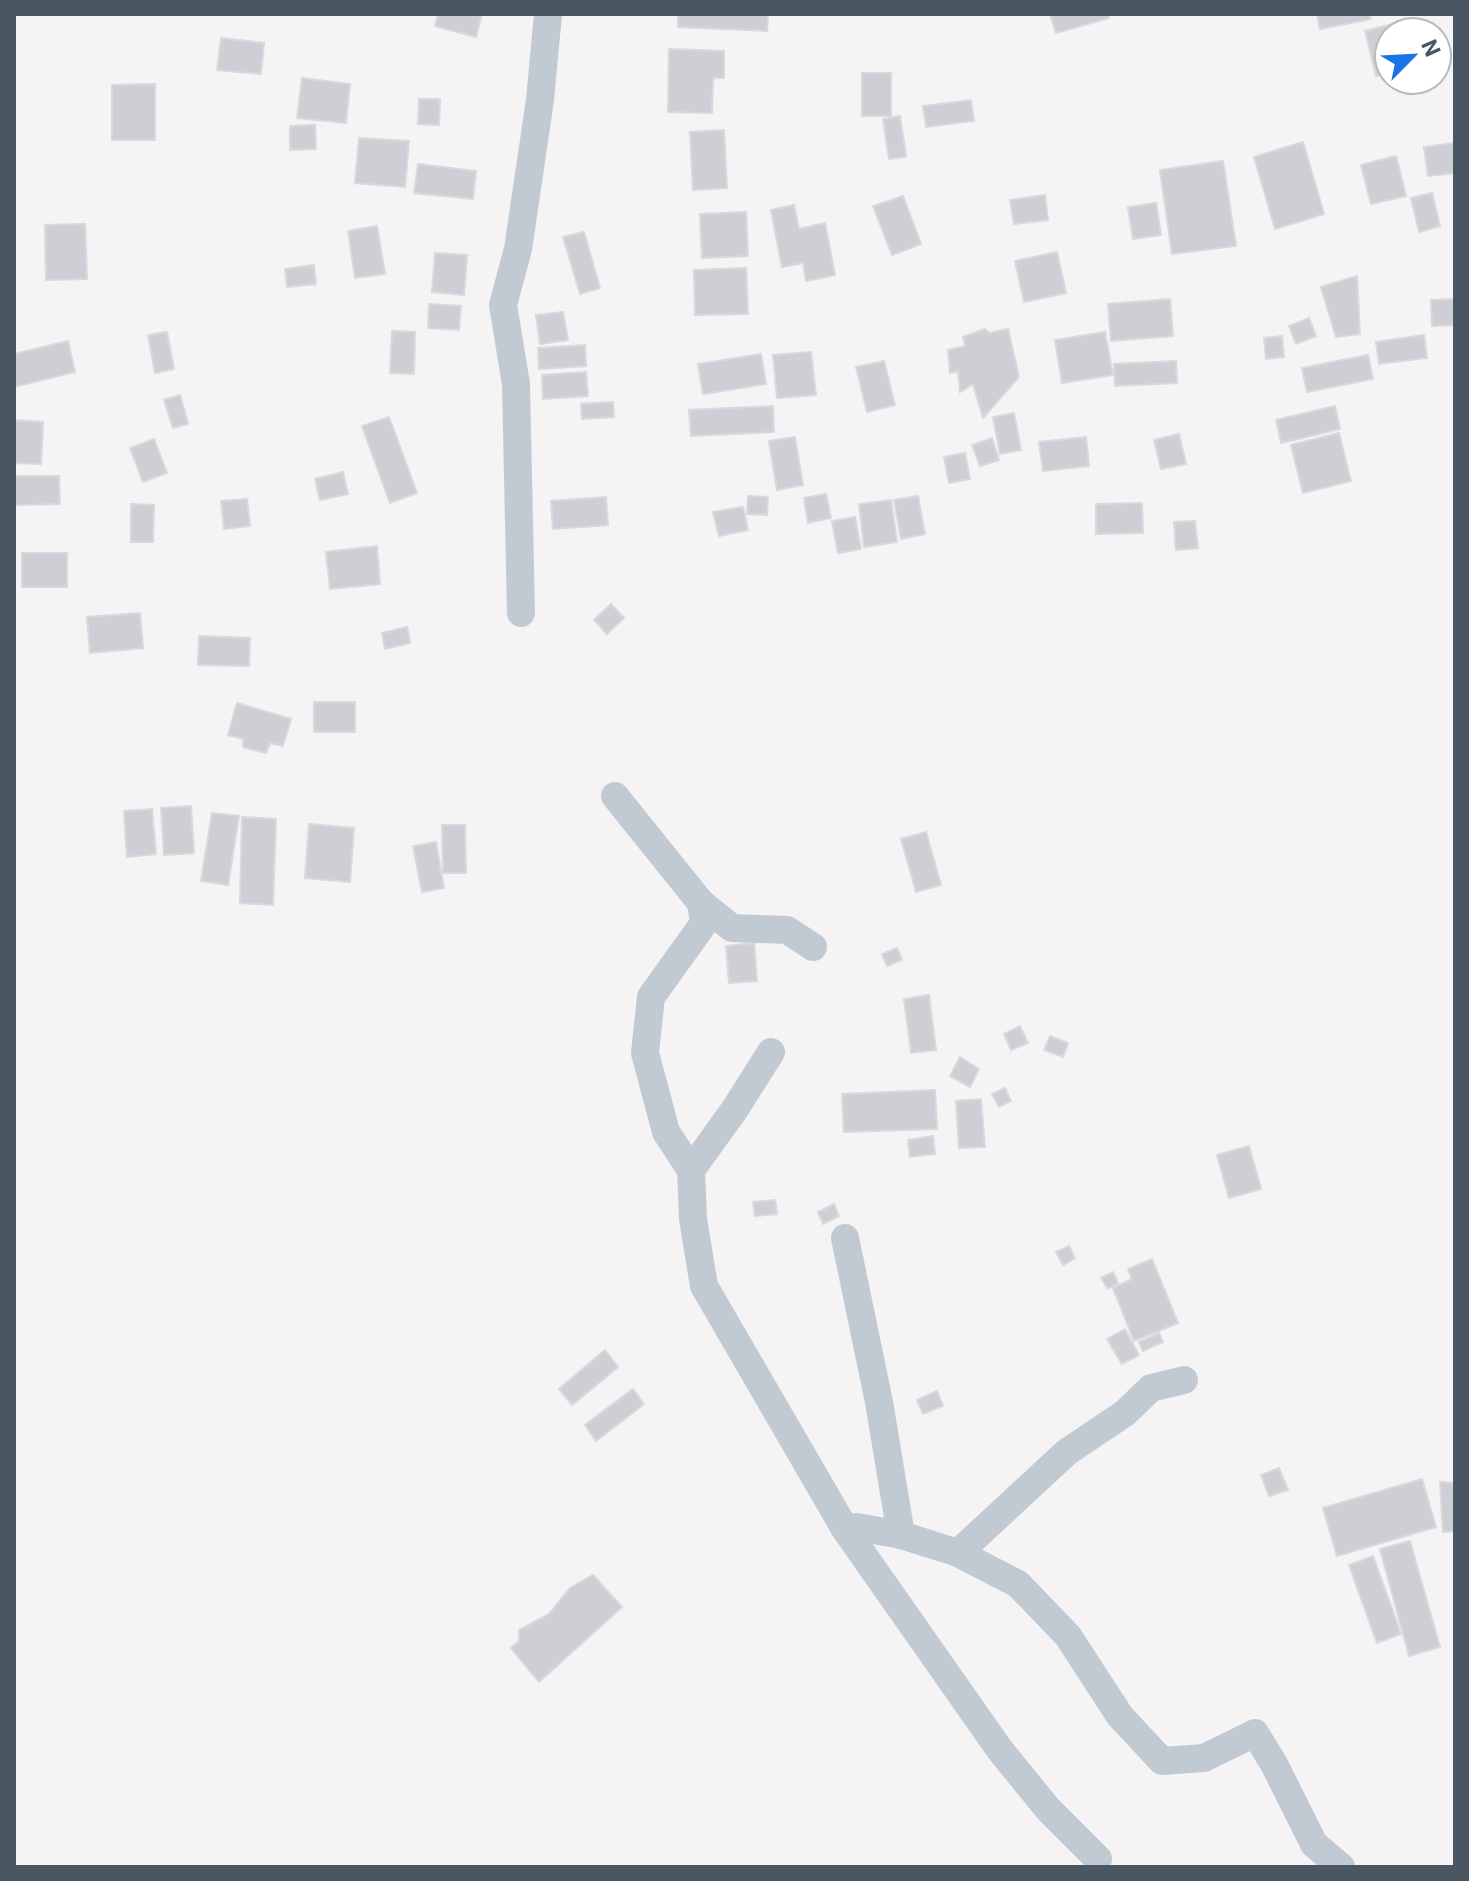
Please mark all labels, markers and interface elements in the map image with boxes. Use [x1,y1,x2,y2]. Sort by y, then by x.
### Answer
north arrow [1373,16,1453,96]
text: N [1416,36,1445,60]

